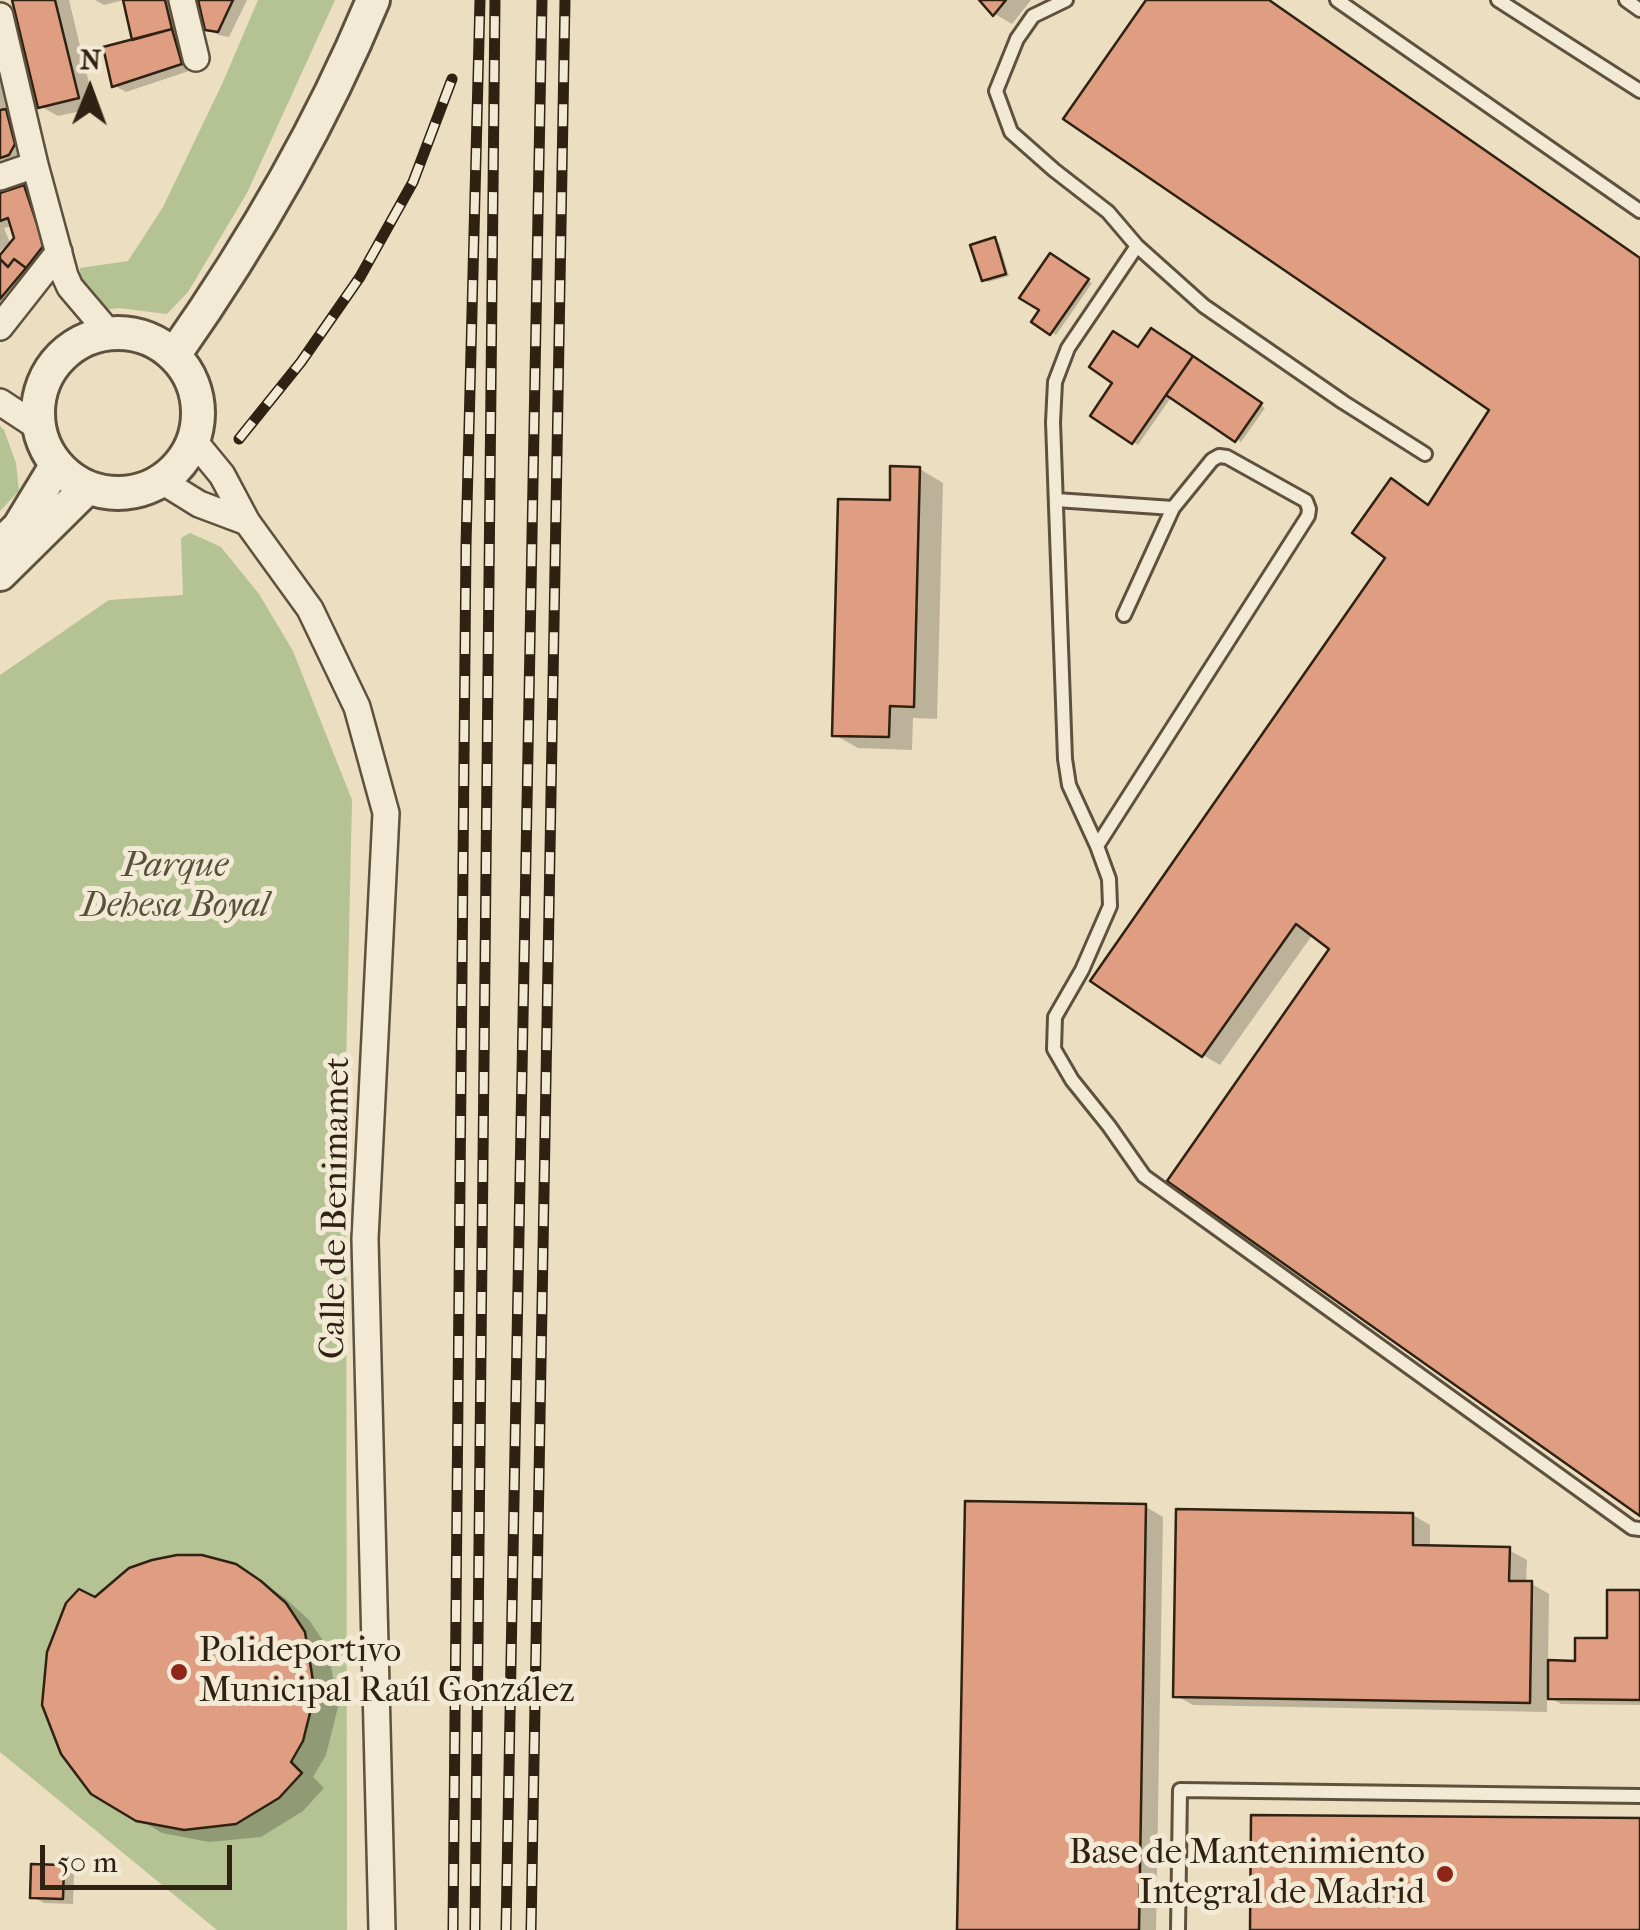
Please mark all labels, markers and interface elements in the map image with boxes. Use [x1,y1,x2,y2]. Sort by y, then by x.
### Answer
north arrow [40,40,140,140]
text: N [80,43,101,76]
park label: Parque Dehesa Boyal [81,846,269,928]
street label: Calle de Benimamet [313,1056,361,1360]
place label: Polideportivo Municipal Raúl González [199,1631,574,1713]
marker: Polideportivo Municipal Raúl González [168,1661,190,1683]
scale bar [45,1825,238,1887]
place label: Base de Mantenimiento Integral de Madrid [1069,1833,1425,1915]
text: 50 m [57,1845,118,1880]
marker: Base de Mantenimiento Integral de Madrid [1434,1863,1456,1885]

